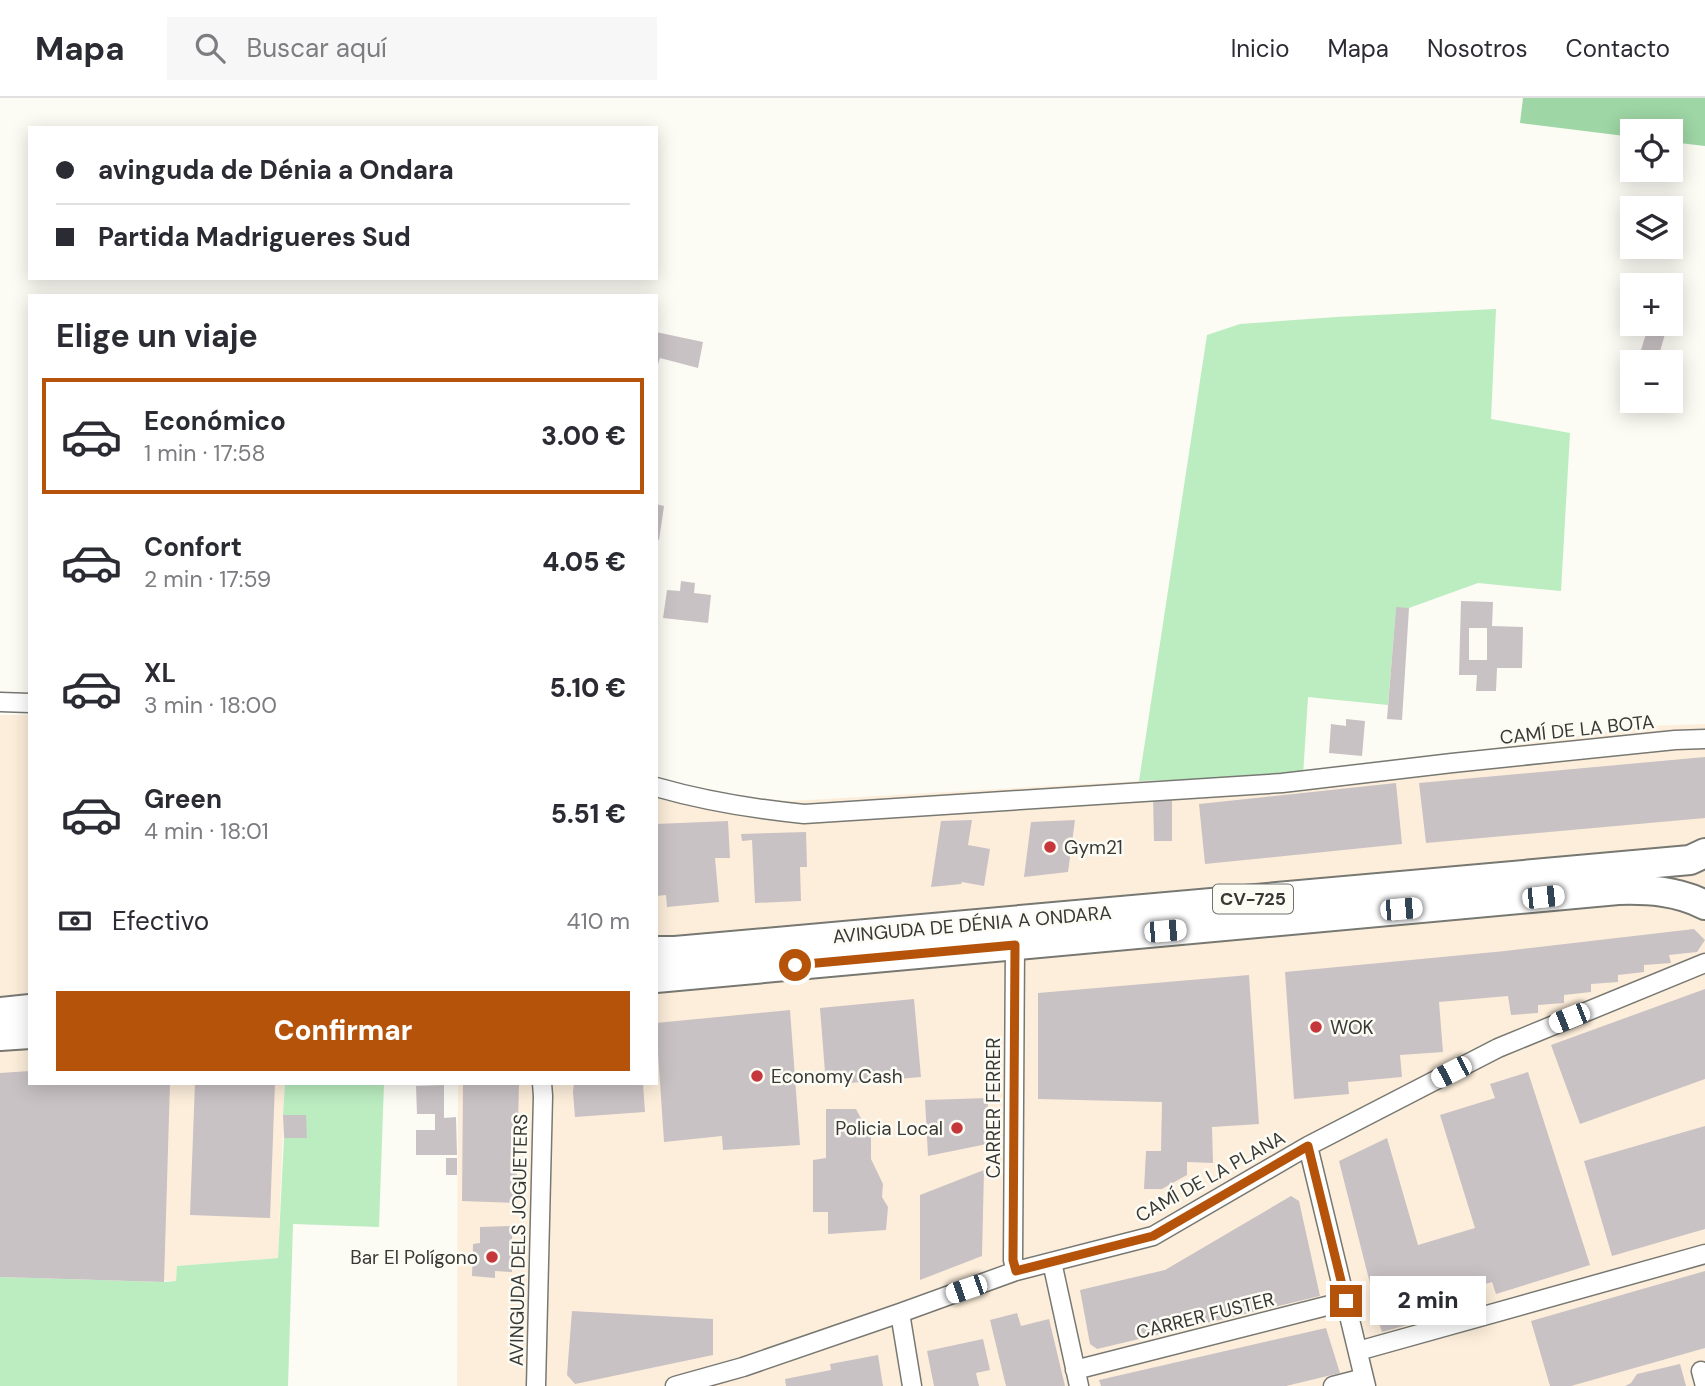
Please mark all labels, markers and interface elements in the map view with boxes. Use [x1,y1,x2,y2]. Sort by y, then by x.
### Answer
search box [167,17,657,80]
text: Mapa [35,27,125,70]
icon: search [191,29,229,67]
text: Buscar aquí [247,31,387,65]
text: Inicio [1231,33,1290,64]
text: Mapa [1328,33,1389,64]
text: Nosotros [1427,33,1528,64]
text: Contacto [1566,33,1670,64]
map controls [1620,119,1683,413]
button: locate [1620,119,1683,182]
text: avinguda de Dénia a Ondara [98,153,454,187]
button: layers [1620,196,1683,259]
text: Partida Madrigueres Sud [98,220,411,254]
button: + [1620,273,1683,336]
text: Elige un viaje [56,315,258,357]
button: − [1620,350,1683,413]
text: Económico [144,404,286,438]
icon: car [60,405,123,468]
text: 3.00 € [541,419,626,453]
text: 1 min · 17:58 [144,438,265,468]
text: Confort [144,530,242,564]
icon: car [60,531,123,594]
text: 4.05 € [542,545,626,579]
text: 2 min · 17:59 [144,564,271,594]
text: XL [144,656,176,690]
icon: car [60,657,123,720]
text: 5.10 € [549,671,626,705]
text: 3 min · 18:00 [144,690,277,720]
street label: CAMÍ DE LA BOTA [1499,709,1656,750]
text: Green [144,782,222,816]
icon: car [60,783,123,846]
text: 5.51 € [551,797,626,831]
text: 4 min · 18:01 [144,816,269,846]
place label: Gym21 [1064,835,1123,860]
marker: Gym21 [1042,839,1058,855]
road number: CV-725 [1213,884,1293,914]
car [1522,884,1565,910]
car [1380,897,1423,921]
street label: AVINGUDA DE DÉNIA A ONDARA [832,900,1113,949]
icon: cash [56,902,94,940]
text: Efectivo [112,904,209,938]
text: 410 m [567,906,630,936]
car [1144,919,1187,943]
route start [779,949,811,981]
button: Confirmar [56,991,630,1071]
car [1546,1000,1593,1036]
place label: WOK [1330,1015,1374,1040]
marker: WOK [1308,1019,1324,1035]
street label: CARRER FERRER [981,1037,1006,1179]
car [1428,1053,1475,1091]
place label: Economy Cash [771,1064,903,1089]
marker: Economy Cash [749,1068,765,1084]
street label: AVINGUDA DELS JOGUETERS [504,1114,533,1366]
place label: Policia Local [835,1116,943,1141]
marker: Policia Local [949,1120,965,1136]
street label: CAMÍ DE LA PLANA [1131,1125,1290,1228]
place label: Bar El Polígono [350,1245,478,1270]
marker: Bar El Polígono [484,1249,500,1265]
car [943,1272,990,1306]
callout: 2 min [1370,1276,1486,1326]
route end [1330,1285,1362,1317]
text: 2 min [1397,1285,1459,1315]
street label: CARRER FUSTER [1133,1286,1277,1345]

